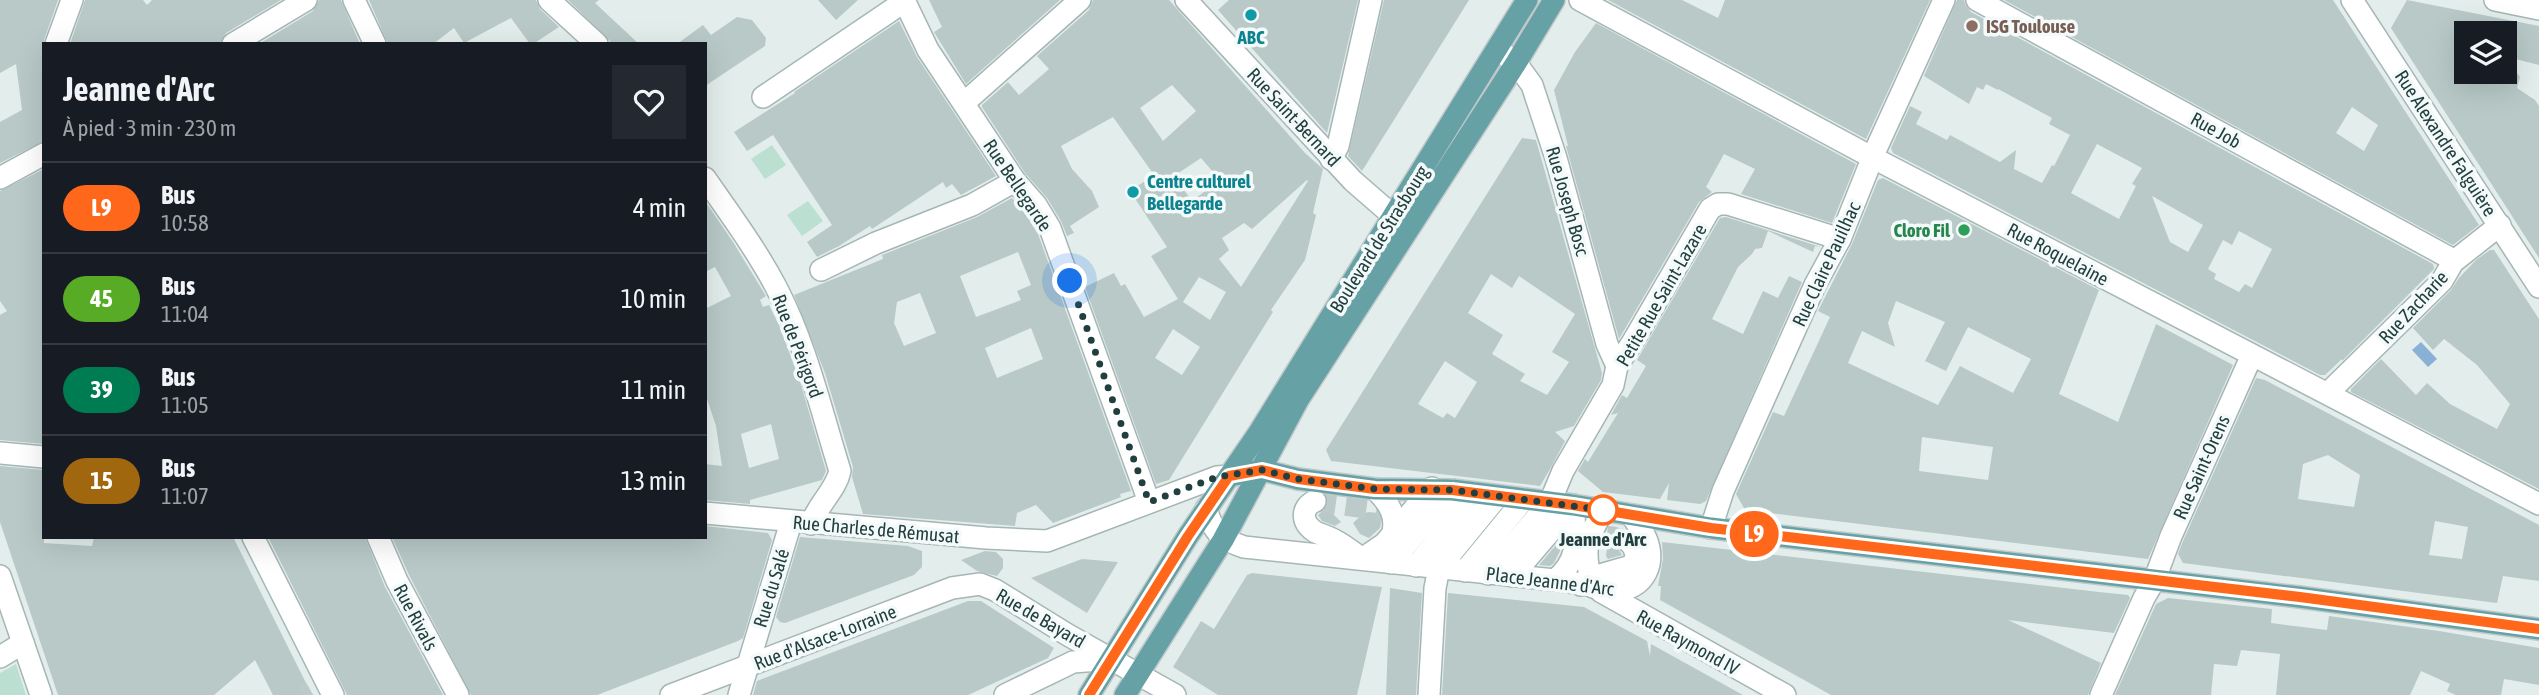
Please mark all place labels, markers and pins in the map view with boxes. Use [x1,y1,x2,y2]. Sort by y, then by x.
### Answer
marker: ABC [1243,7,1259,23]
place label: ISG Toulouse [1986,15,2075,37]
marker: ISG Toulouse [1964,18,1980,34]
place label: ABC [1237,26,1265,48]
place label: Centre culturel Bellegarde [1147,170,1252,214]
marker: Centre culturel Bellegarde [1125,184,1141,200]
place label: Cloro Fil [1893,219,1951,241]
marker: Cloro Fil [1956,222,1972,238]
marker: Jeanne d'Arc [1588,495,1618,525]
place label: Jeanne d'Arc [1558,528,1647,550]

